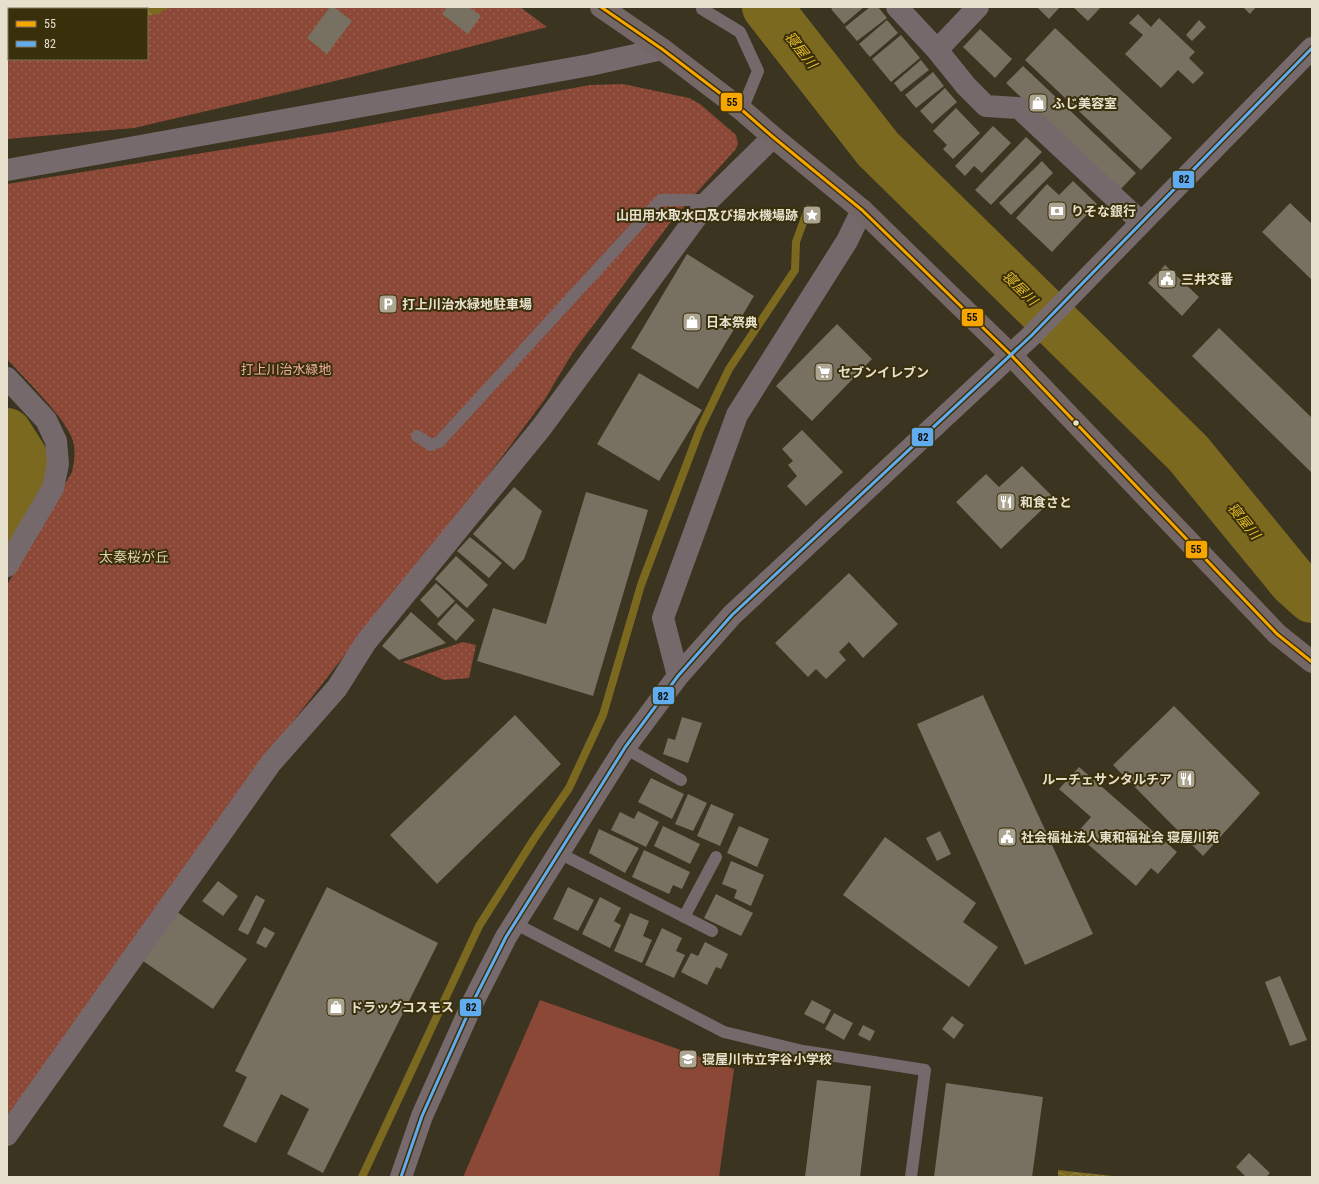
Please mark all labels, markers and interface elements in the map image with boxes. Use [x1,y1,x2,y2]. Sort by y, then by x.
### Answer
legend [8,8,148,60]
text: 55 [44,17,56,31]
water label: 寝屋川 [782,29,821,73]
text: 82 [44,37,56,51]
line badge: 55 [720,92,743,112]
shop icon: ふじ美容室 [1027,92,1049,114]
text: 55 [726,96,738,109]
place label: ふじ美容室 [1052,96,1117,111]
line badge: 82 [1172,170,1195,189]
text: 82 [1178,173,1190,186]
bank icon: りそな銀行 [1046,200,1068,222]
place icon: 山田用水取水口及び揚水機場跡 [801,204,823,226]
place label: りそな銀行 [1071,204,1136,219]
place label: 山田用水取水口及び揚水機場跡 [616,208,798,223]
water label: 寝屋川 [999,268,1042,310]
public building icon: 三井交番 [1156,268,1178,290]
place label: 三井交番 [1181,272,1233,287]
parking icon: 打上川治水緑地駐車場 [377,293,399,315]
place label: 打上川治水緑地駐車場 [402,297,532,312]
line badge: 55 [961,308,984,327]
shop icon: 日本祭典 [681,311,703,333]
text: 55 [966,311,978,324]
place label: 日本祭典 [706,315,758,330]
supermarket icon: セブンイレブン [813,361,835,383]
park label: 打上川治水緑地 [240,362,332,377]
place label: セブンイレブン [838,365,929,380]
unlabelled marker [1071,418,1081,428]
line badge: 82 [911,427,934,447]
text: 82 [917,431,929,444]
restaurant icon: 和食さと [995,491,1017,513]
place label: 和食さと [1020,495,1072,510]
water label: 寝屋川 [1225,500,1265,544]
line badge: 55 [1185,540,1208,559]
text: 55 [1190,543,1202,556]
district label: 太秦桜が丘 [99,549,169,565]
line badge: 82 [652,686,675,705]
text: 82 [657,690,669,703]
restaurant icon: ルーチェサンタルチア [1175,768,1197,790]
place label: ルーチェサンタルチア [1042,772,1172,787]
public building icon: 社会福祉法人東和福祉会 寝屋川苑 [996,826,1018,848]
place label: 社会福祉法人東和福祉会 寝屋川苑 [1021,830,1219,845]
shop icon: ドラッグコスモス [325,996,347,1018]
line badge: 82 [459,998,482,1017]
place label: ドラッグコスモス [350,1000,454,1015]
text: 82 [465,1001,477,1014]
school or university icon: 寝屋川市立宇谷小学校 [677,1048,699,1070]
place label: 寝屋川市立宇谷小学校 [702,1052,832,1067]

